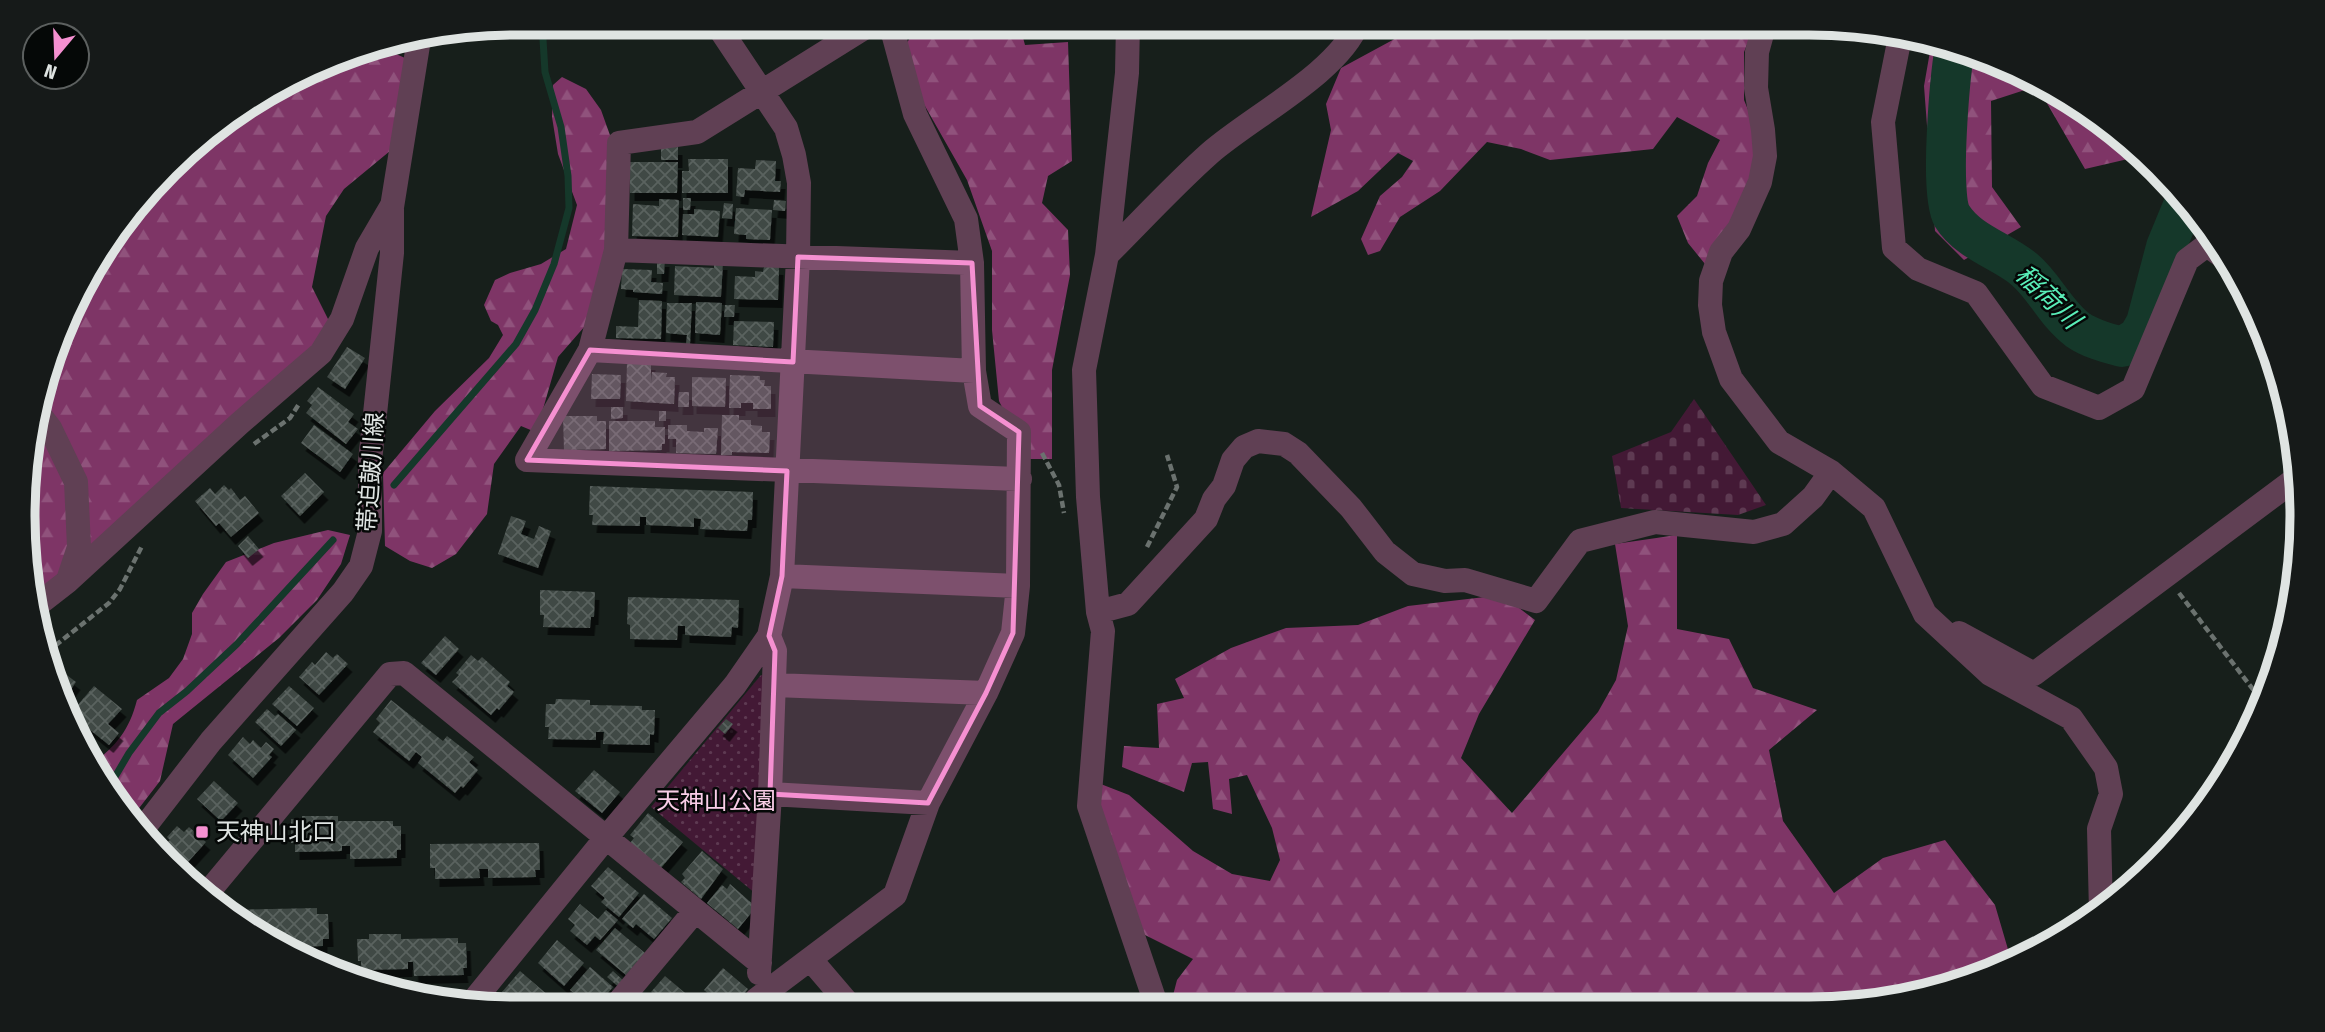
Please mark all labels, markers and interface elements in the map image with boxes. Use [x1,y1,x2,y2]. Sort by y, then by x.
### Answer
north arrow [21,21,91,91]
text: N [41,59,60,84]
water label: 稲荷川 [2009,259,2089,337]
street label: 帯迫皷川線 [353,411,389,533]
park label: 天神山公園 [656,787,776,815]
place label: 天神山北口 [216,818,336,846]
marker: 天神山北口 [194,824,210,840]

